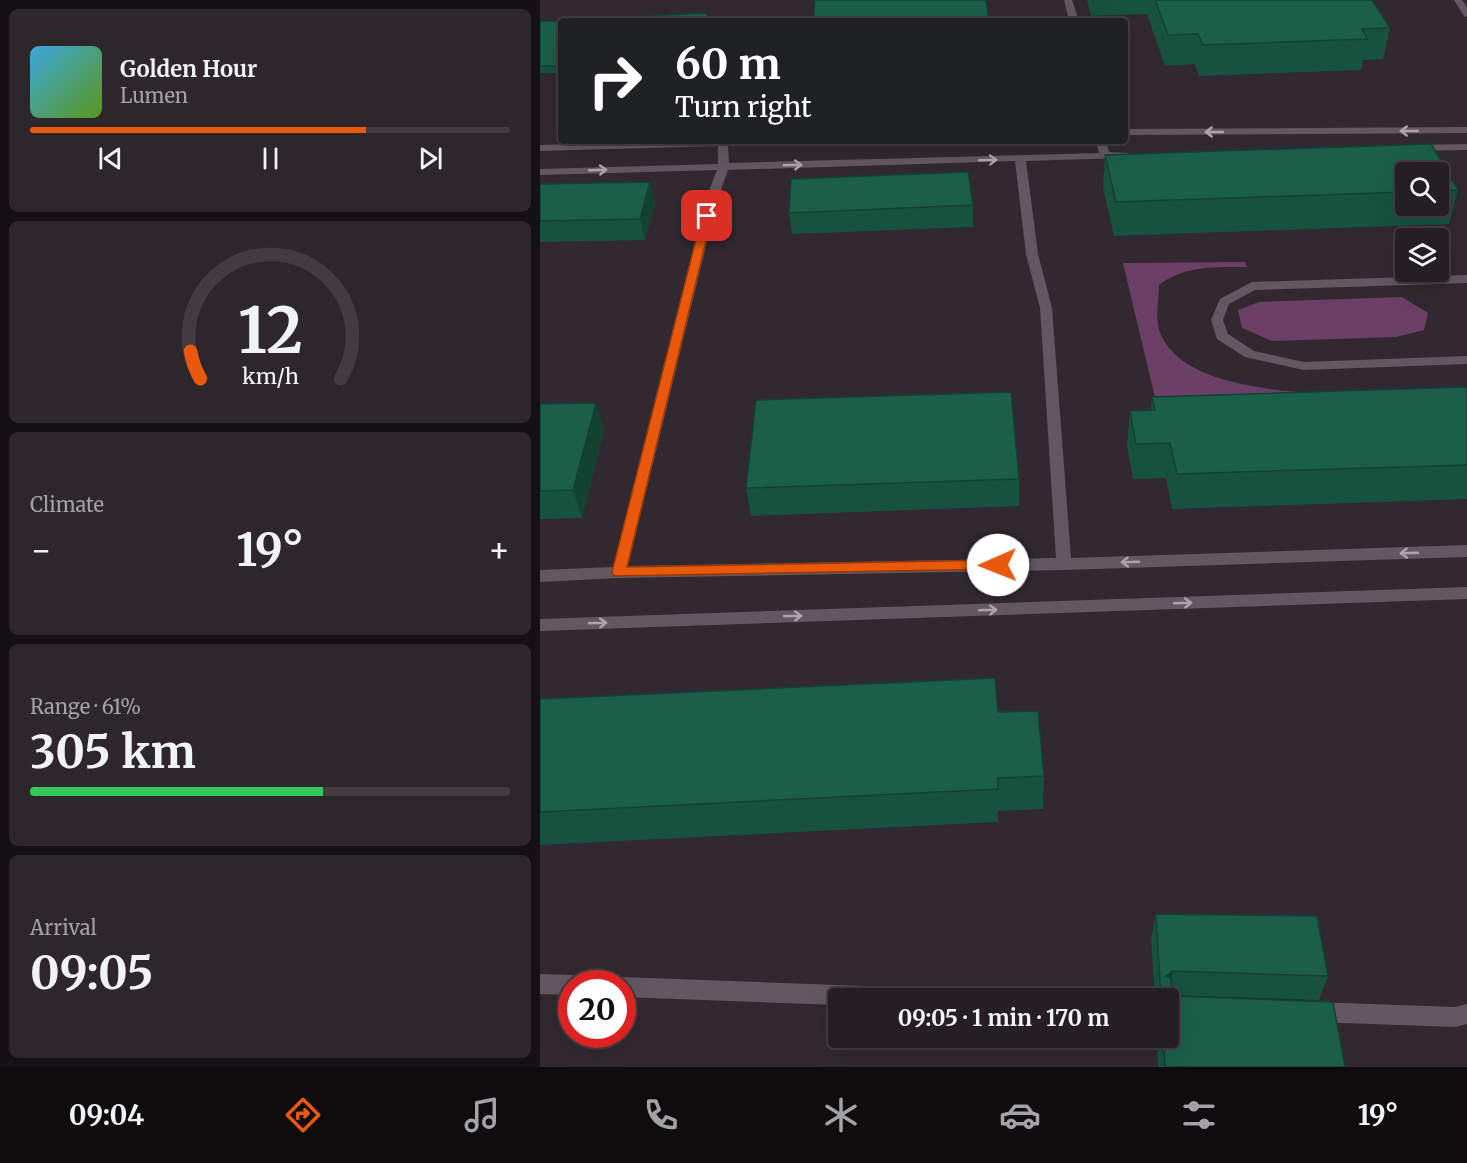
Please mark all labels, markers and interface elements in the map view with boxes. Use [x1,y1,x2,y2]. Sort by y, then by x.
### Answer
text: 60 m [675,38,781,90]
icon: right [576,42,654,120]
text: Golden Hour [120,55,257,83]
text: Lumen [120,83,188,108]
text: Turn right [675,90,812,124]
one-way arrow [1399,125,1419,137]
one-way arrow [1204,126,1224,138]
icon: previous [94,142,127,175]
icon: pause [254,142,287,175]
icon: next [414,142,447,175]
one-way arrow [978,154,998,165]
one-way arrow [783,159,803,171]
map controls [1395,162,1449,282]
button: search [1395,162,1449,216]
one-way arrow [588,164,608,176]
pin [681,190,732,241]
icon: arrive [690,199,723,232]
button: layers [1395,228,1449,282]
text: 12 [237,292,303,370]
text: km/h [242,363,298,390]
text: Climate [30,492,104,517]
text: 19° [236,522,304,578]
text: − [30,530,52,571]
text: + [488,530,510,571]
position arrow [966,533,1030,597]
one-way arrow [1399,547,1419,558]
one-way arrow [1120,556,1140,567]
one-way arrow [1173,597,1193,608]
one-way arrow [978,604,998,615]
one-way arrow [783,611,803,622]
one-way arrow [588,618,608,629]
text: Range · 61% [30,694,141,719]
text: 305 km [30,724,196,780]
text: Arrival [30,915,97,940]
text: 09:05 [30,945,153,1001]
speed limit sign: 20 [558,970,636,1048]
text: 09:05 · 1 min · 170 m [898,1004,1109,1032]
icon: directions [282,1094,324,1136]
icon: music [461,1094,503,1136]
icon: phone [640,1094,682,1136]
icon: climate [820,1094,862,1136]
icon: car [999,1094,1041,1136]
icon: filters [1178,1094,1220,1136]
text: 09:04 [69,1098,144,1132]
text: 19° [1358,1098,1398,1132]

